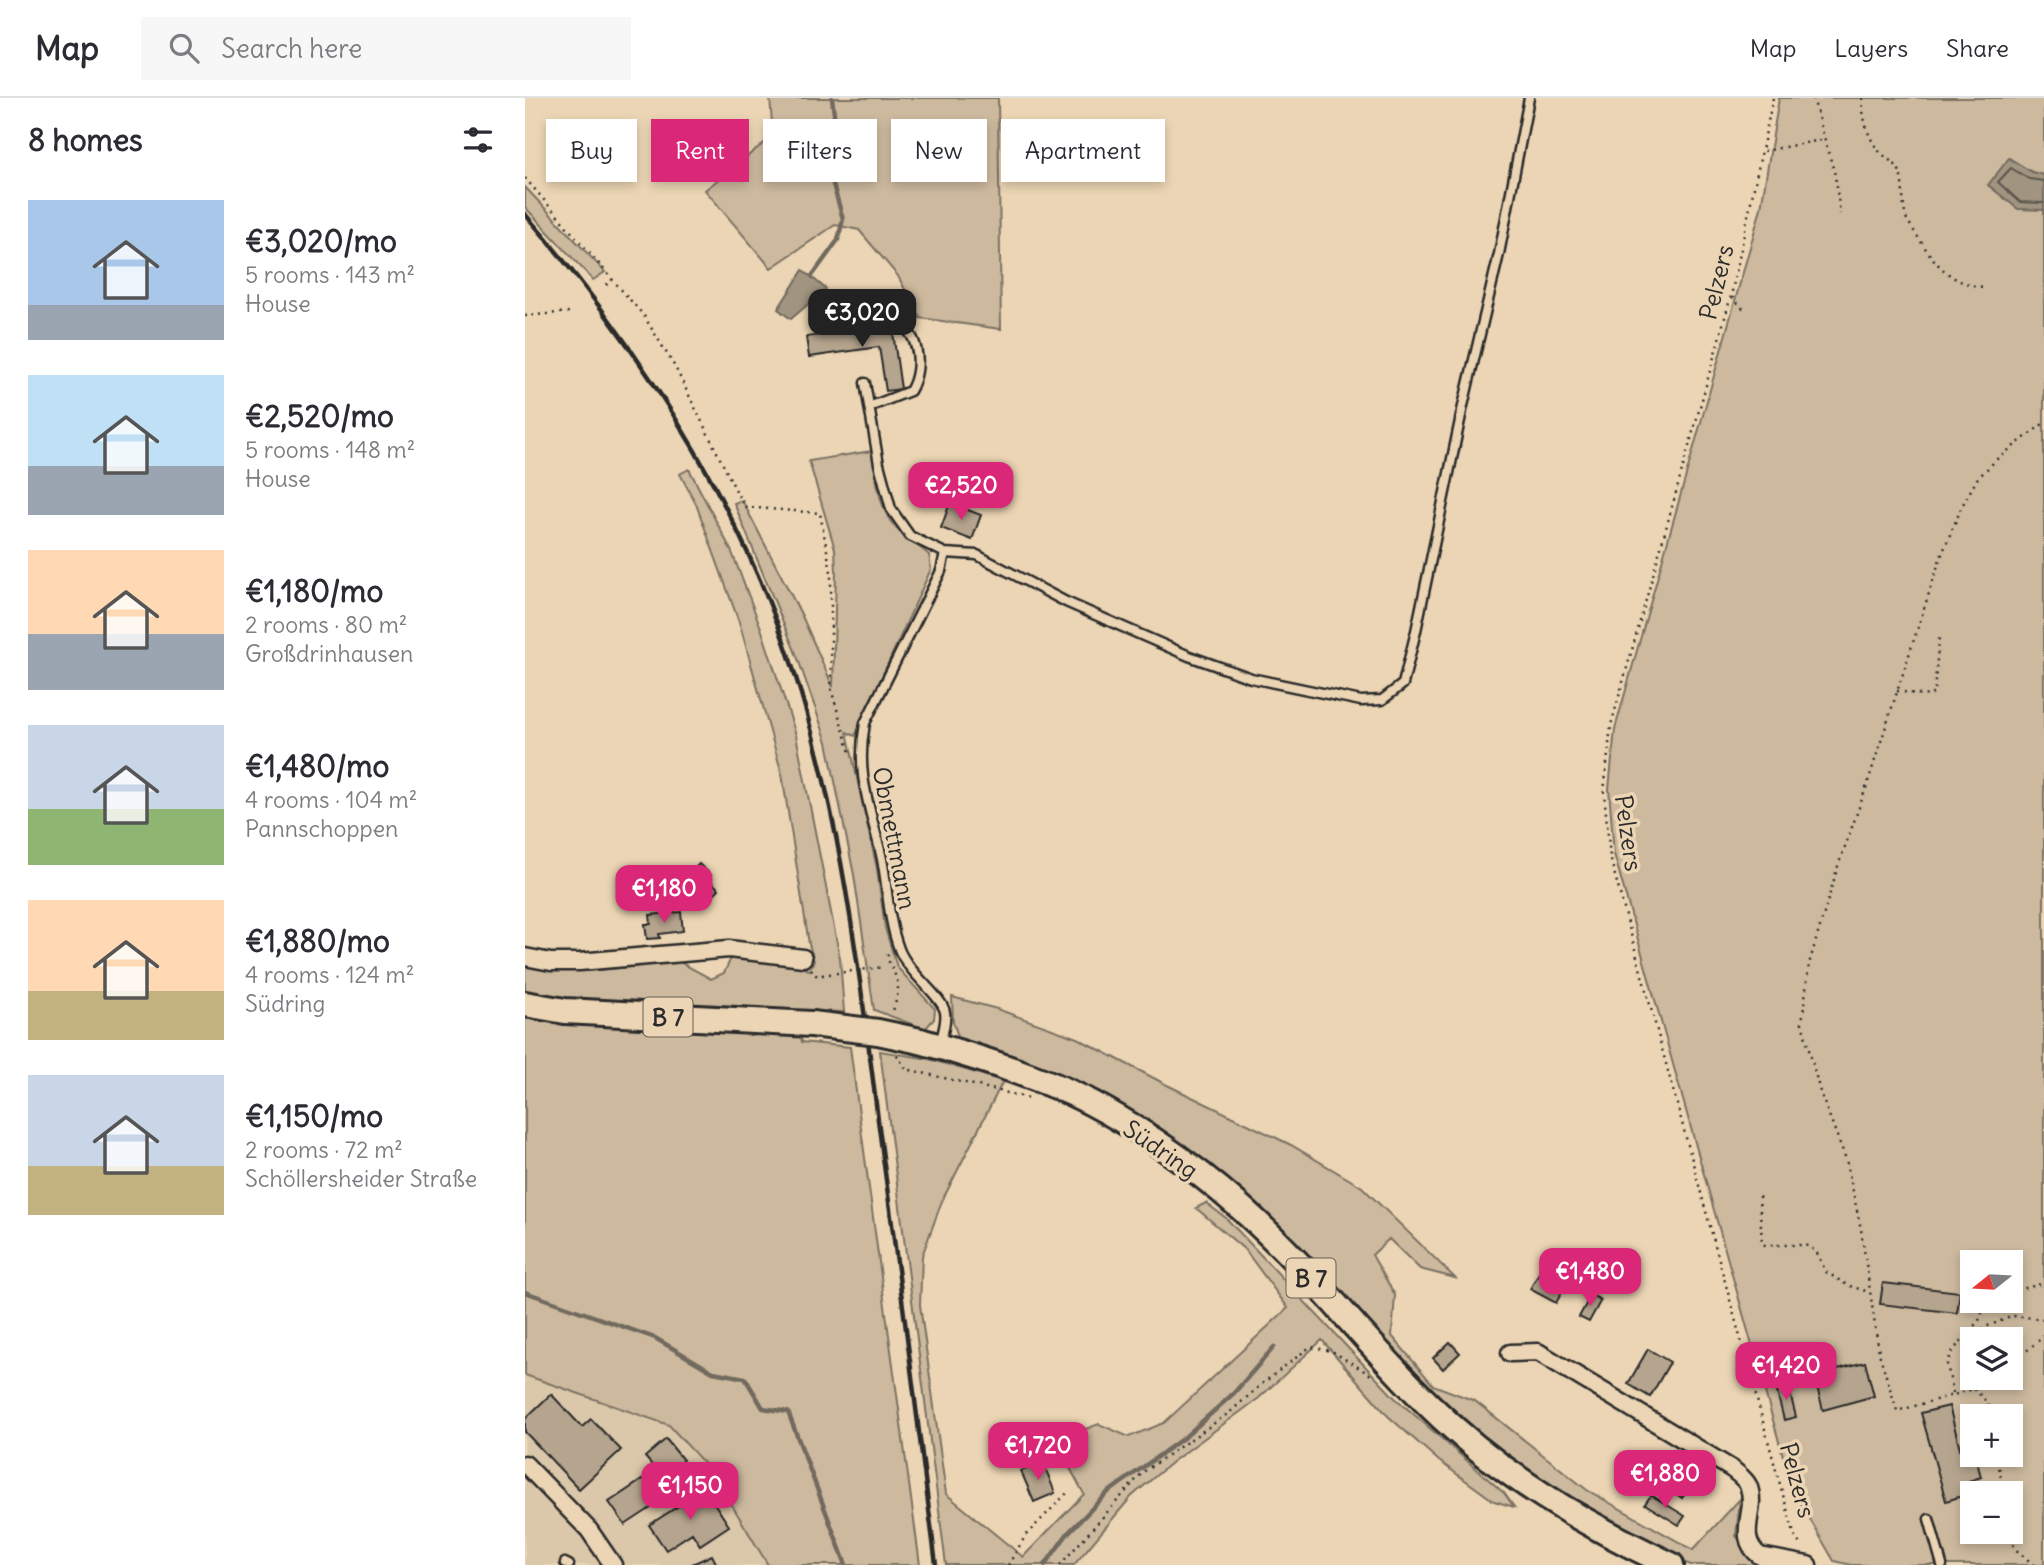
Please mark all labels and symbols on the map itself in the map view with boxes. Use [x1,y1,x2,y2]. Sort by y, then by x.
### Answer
street label: Pelzers [1692,241,1740,323]
pin: €3,020 [805,289,919,349]
pin: €2,520 [904,462,1018,522]
street label: Obmettmann [866,764,924,912]
street label: Pelzers [1609,793,1649,873]
pin: €1,180 [607,866,721,925]
road number: B 7 [643,998,693,1036]
street label: Südring [1118,1113,1204,1185]
pin: €1,480 [1533,1248,1647,1308]
north arrow [1960,1250,2023,1312]
road number: B 7 [1287,1259,1335,1298]
pin: €1,420 [1729,1342,1843,1402]
pin: €1,720 [981,1422,1095,1482]
street label: Pelzers [1774,1439,1822,1521]
pin: €1,880 [1608,1450,1722,1510]
pin: €1,150 [633,1462,747,1522]

